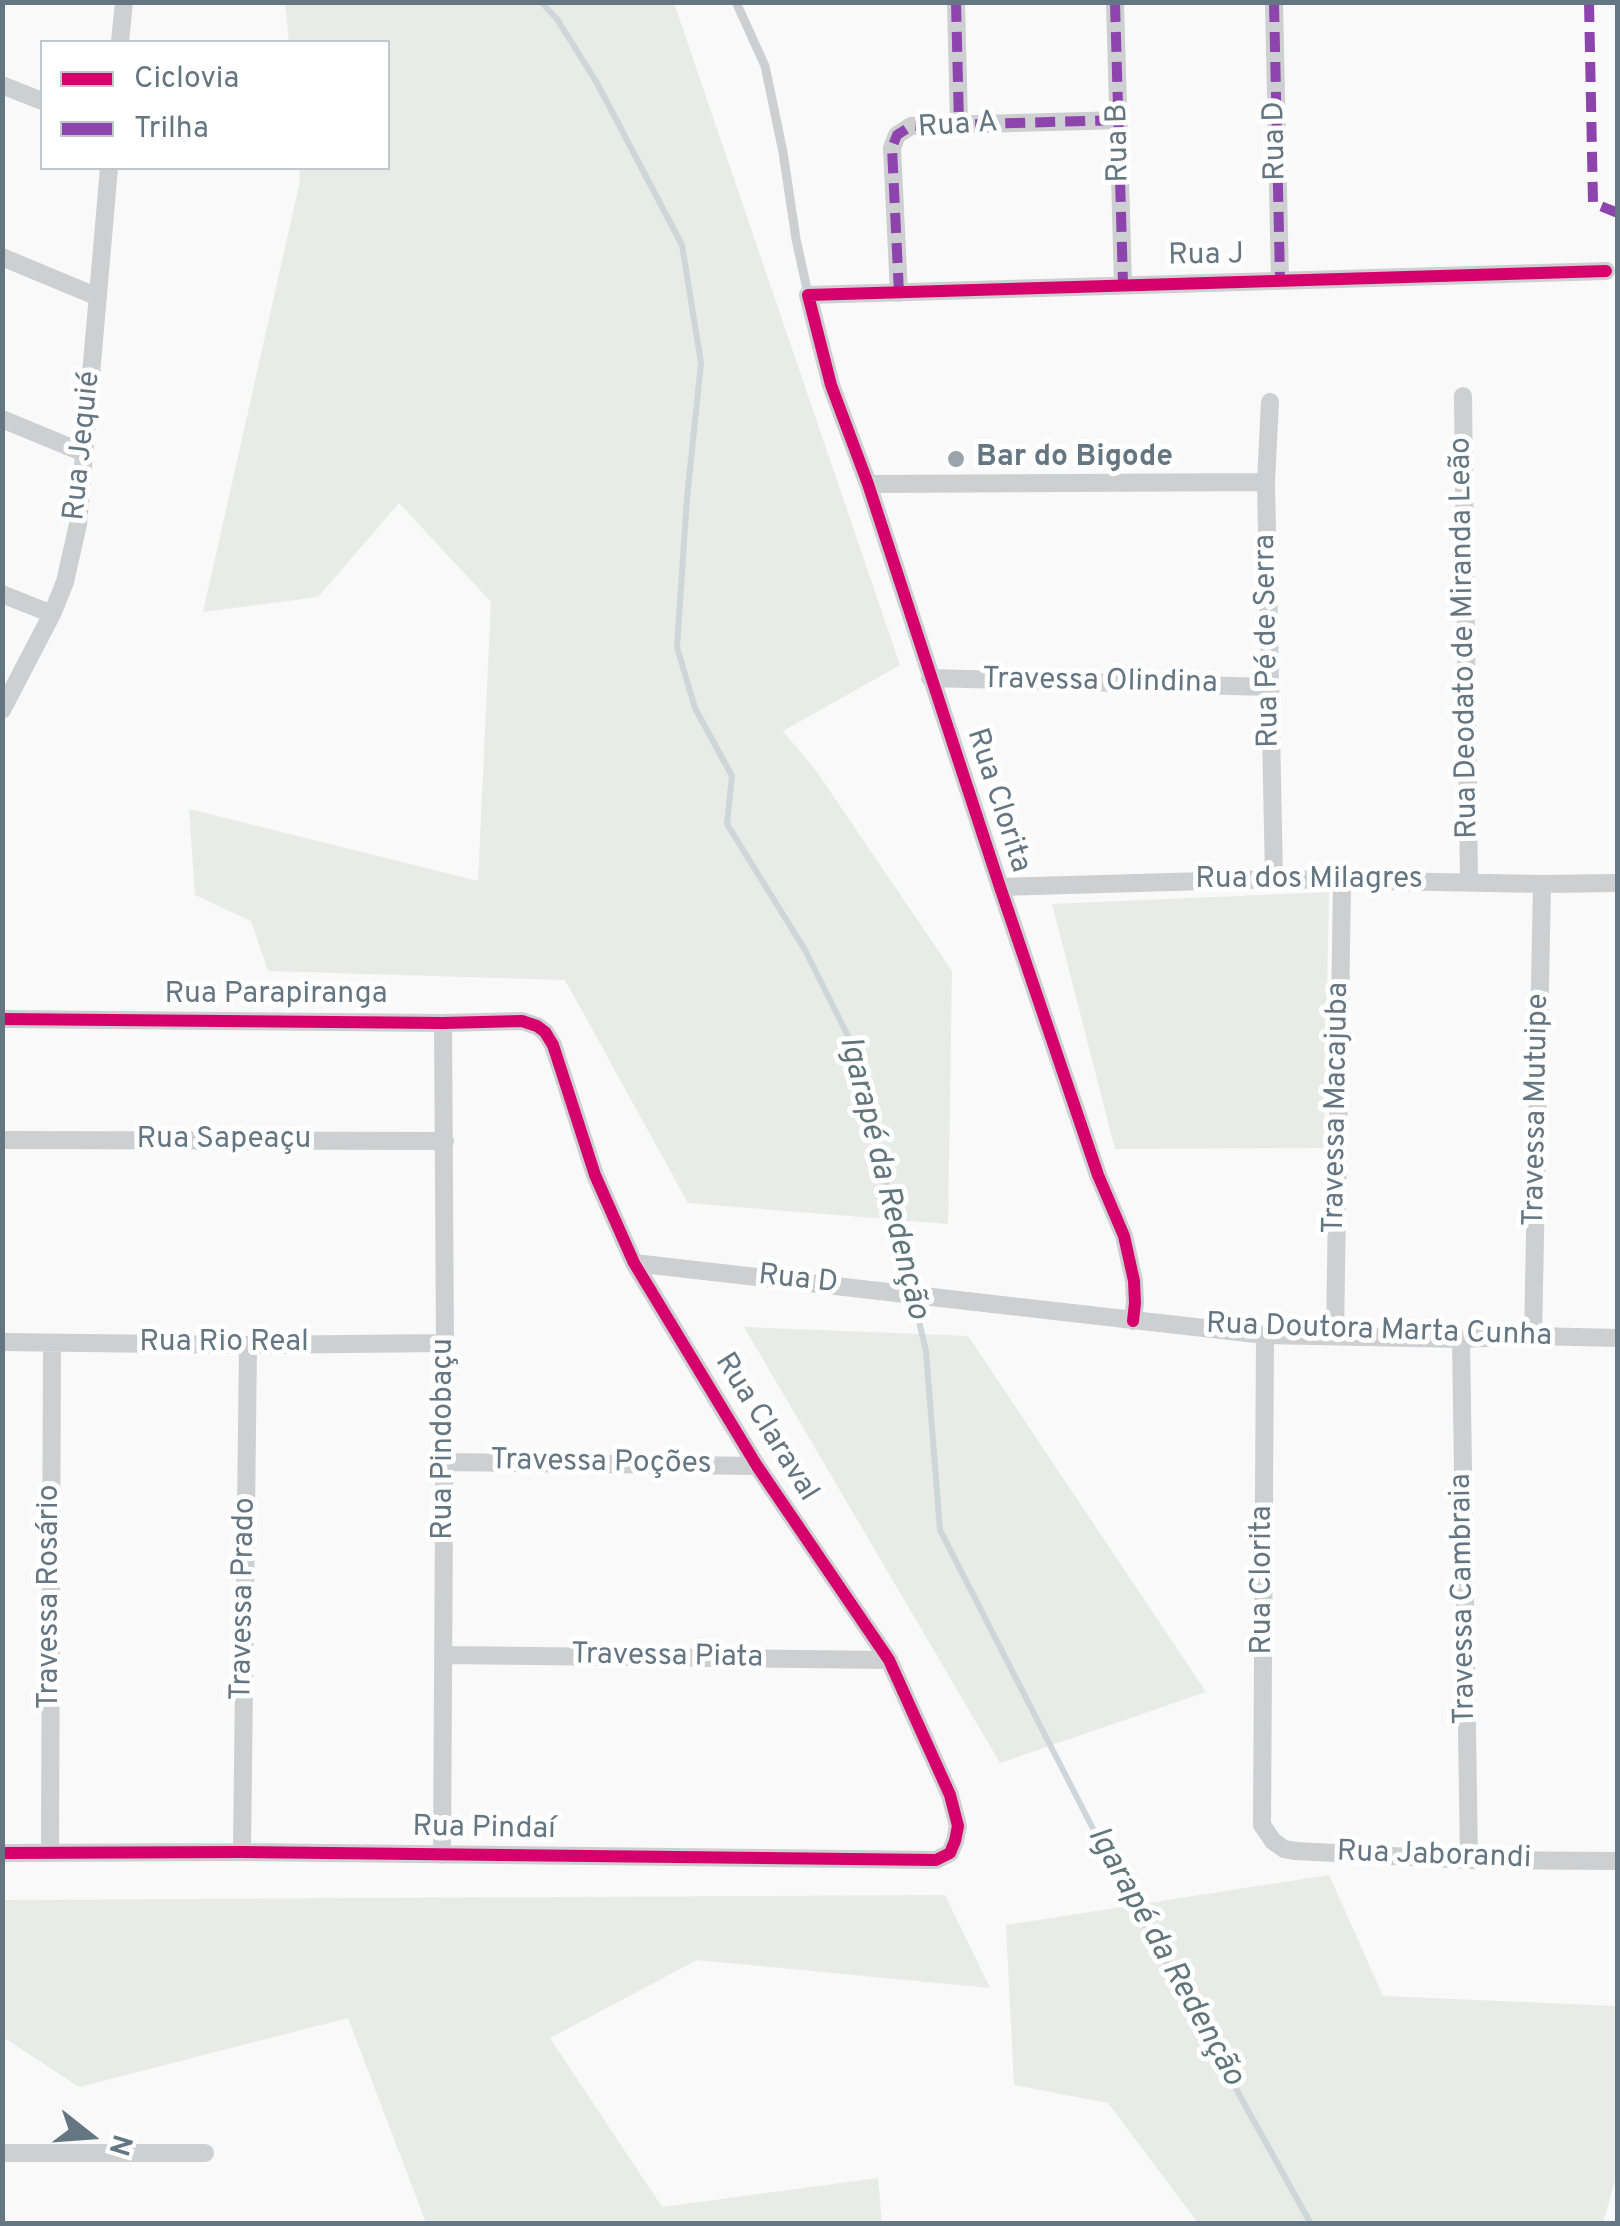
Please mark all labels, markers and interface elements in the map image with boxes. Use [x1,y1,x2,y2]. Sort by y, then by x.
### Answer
legend [40,40,390,170]
text: Ciclovia [134,61,239,98]
street label: Rua D [1258,101,1296,181]
street label: Rua B [1101,103,1139,183]
street label: Rua A [917,106,999,148]
text: Trilha [134,111,209,148]
street label: Rua J [1168,238,1244,276]
street label: Rua Jequié [58,370,110,522]
street label: Rua Deodato de Miranda Leão [1444,437,1488,839]
place label: Bar do Bigode [976,441,1173,477]
marker: Bar do Bigode [945,448,967,470]
street label: Rua Pé de Serra [1249,534,1289,748]
street label: Travessa Olindina [982,663,1218,703]
street label: Rua Clorita [957,724,1037,878]
street label: Rua dos Milagres [1195,863,1423,899]
street label: Rua Parapiranga [164,978,388,1014]
street label: Travessa Macajuba [1318,982,1358,1234]
street label: Travessa Mutuipe [1518,993,1558,1227]
water label: Igarapé da Redenção [828,1033,936,1323]
street label: Rua Sapeaçu [137,1123,311,1159]
street label: Rua D [756,1259,840,1303]
street label: Rua Doutora Marta Cunha [1205,1308,1553,1356]
street label: Rua Rio Real [139,1326,309,1362]
street label: Rua Pindobaçu [427,1338,463,1540]
street label: Rua Claraval [705,1347,825,1509]
street label: Travessa Poções [490,1444,712,1484]
street label: Travessa Cambraia [1445,1473,1485,1725]
street label: Travessa Rosário [33,1485,69,1709]
street label: Travessa Prado [225,1497,265,1701]
street label: Rua Clorita [1246,1505,1282,1655]
street label: Travessa Piata [571,1638,763,1678]
street label: Rua Pindaí [412,1811,556,1849]
water label: Igarapé da Redenção [1077,1821,1251,2093]
street label: Rua Jaborandi [1336,1836,1532,1878]
north arrow [40,2086,140,2186]
text: N [99,2130,139,2160]

